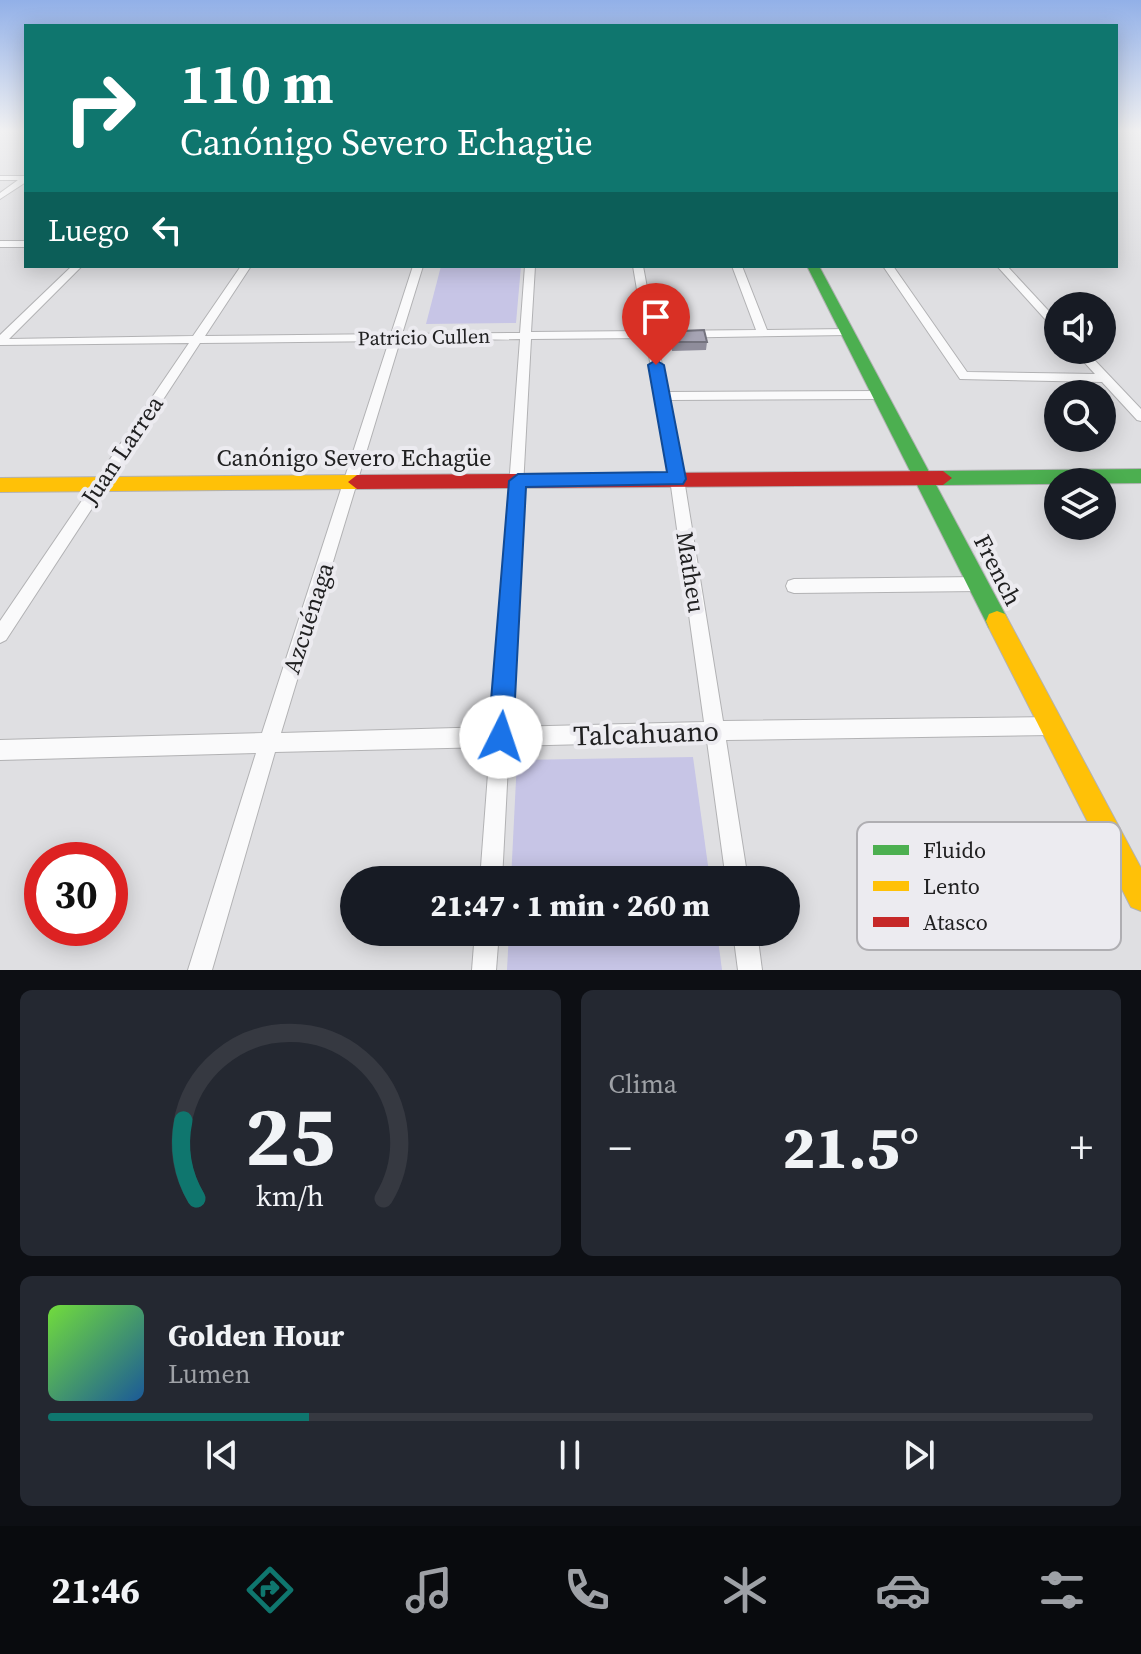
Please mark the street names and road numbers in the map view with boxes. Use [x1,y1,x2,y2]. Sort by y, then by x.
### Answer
street label: Patricio Cullen [357,322,491,352]
street label: Juan Larrea [73,388,171,512]
street label: Canónigo Severo Echagüe [216,441,492,474]
street label: Matheu [668,529,714,615]
street label: French [966,529,1030,611]
street label: Azcuénaga [274,557,342,678]
street label: Talcahuano [573,711,719,755]

